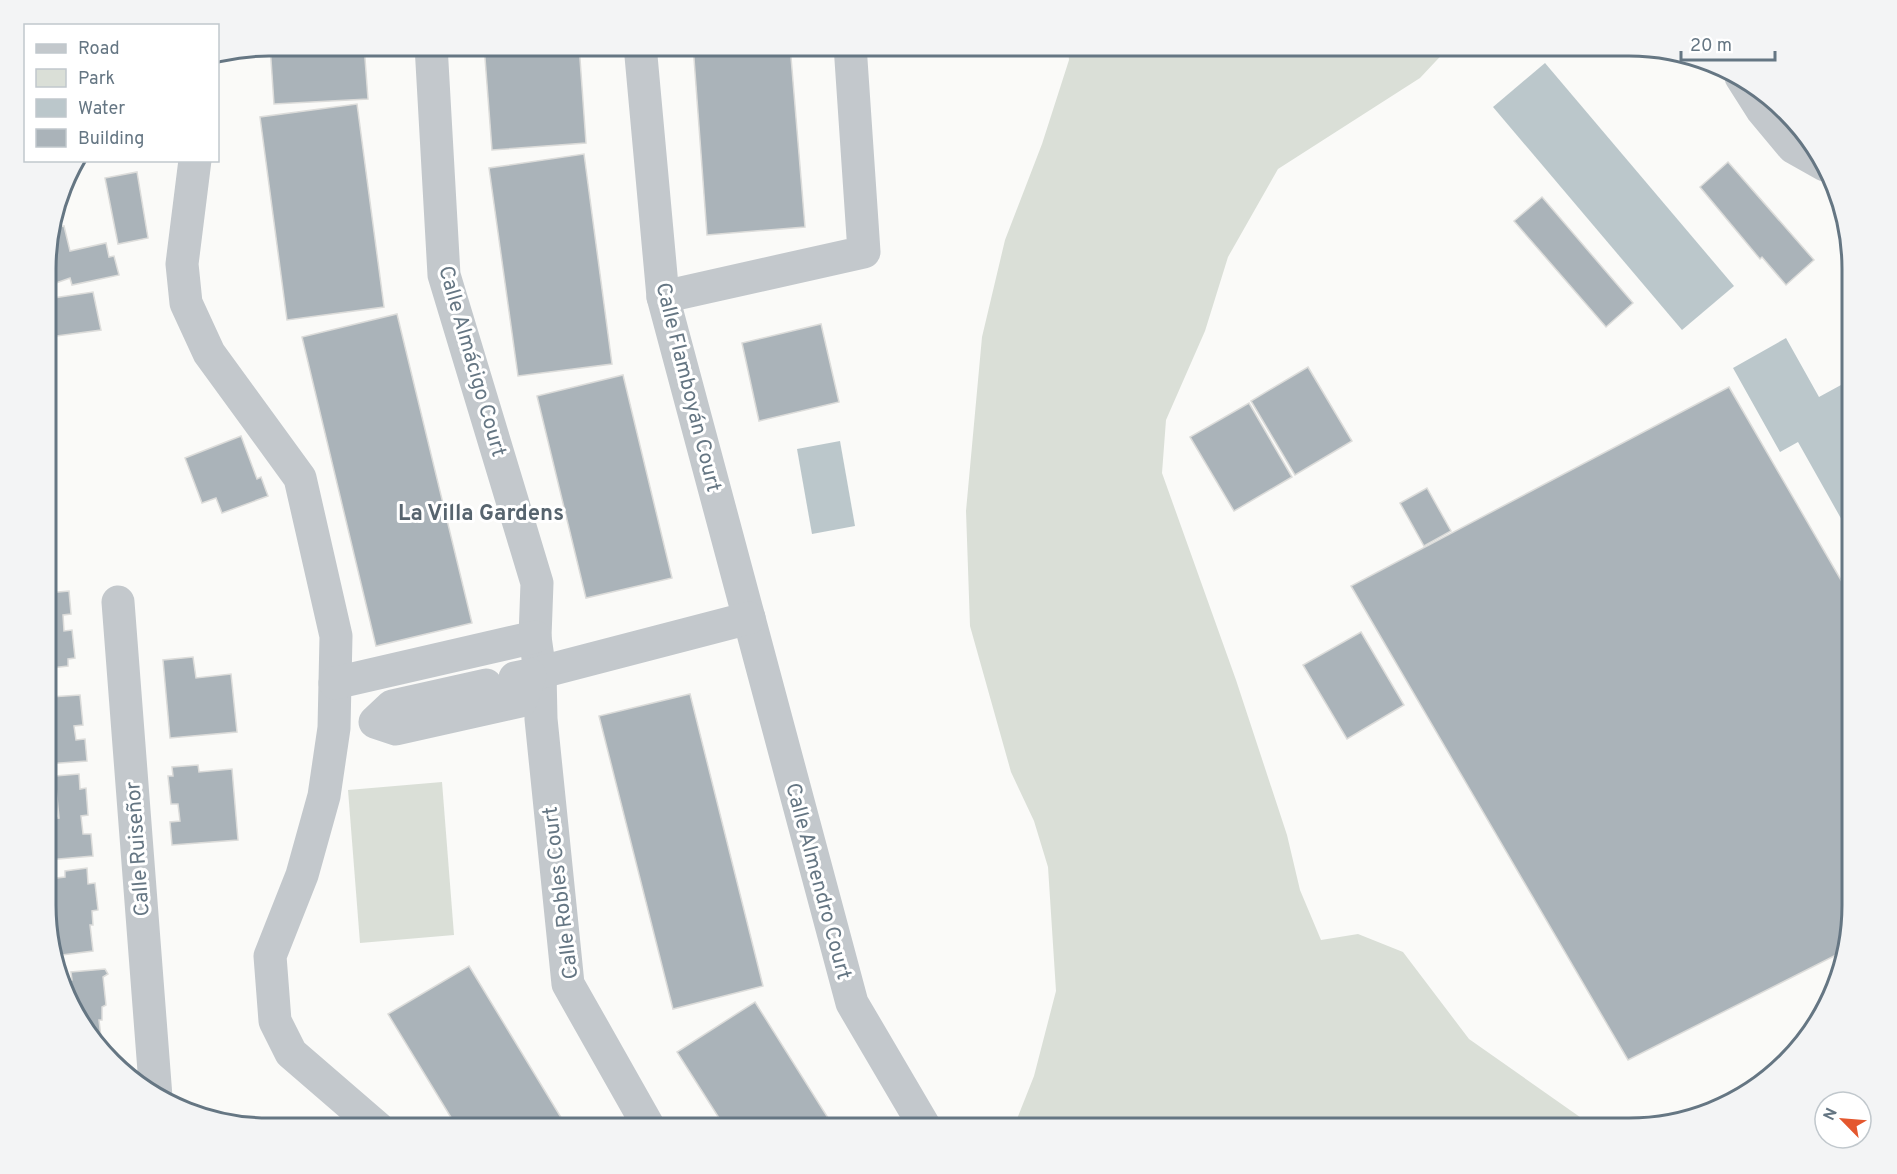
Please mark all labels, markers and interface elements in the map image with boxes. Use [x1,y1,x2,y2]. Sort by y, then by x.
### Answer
legend [24,24,219,162]
scale bar [1681,24,1776,62]
text: 20 m [1690,35,1732,58]
text: Road [78,38,120,61]
text: Park [78,68,115,91]
text: Water [78,98,125,121]
text: Building [78,128,144,151]
street label: Calle Almácigo Court [431,263,512,460]
street label: Calle Flamboyán Court [648,280,727,495]
district label: La Villa Gardens [398,501,564,528]
street label: Calle Ruiseñor [120,780,157,917]
street label: Calle Almendro Court [778,780,857,983]
street label: Calle Robles Court [537,805,585,981]
north arrow [1813,1090,1873,1150]
text: N [1820,1105,1843,1124]

